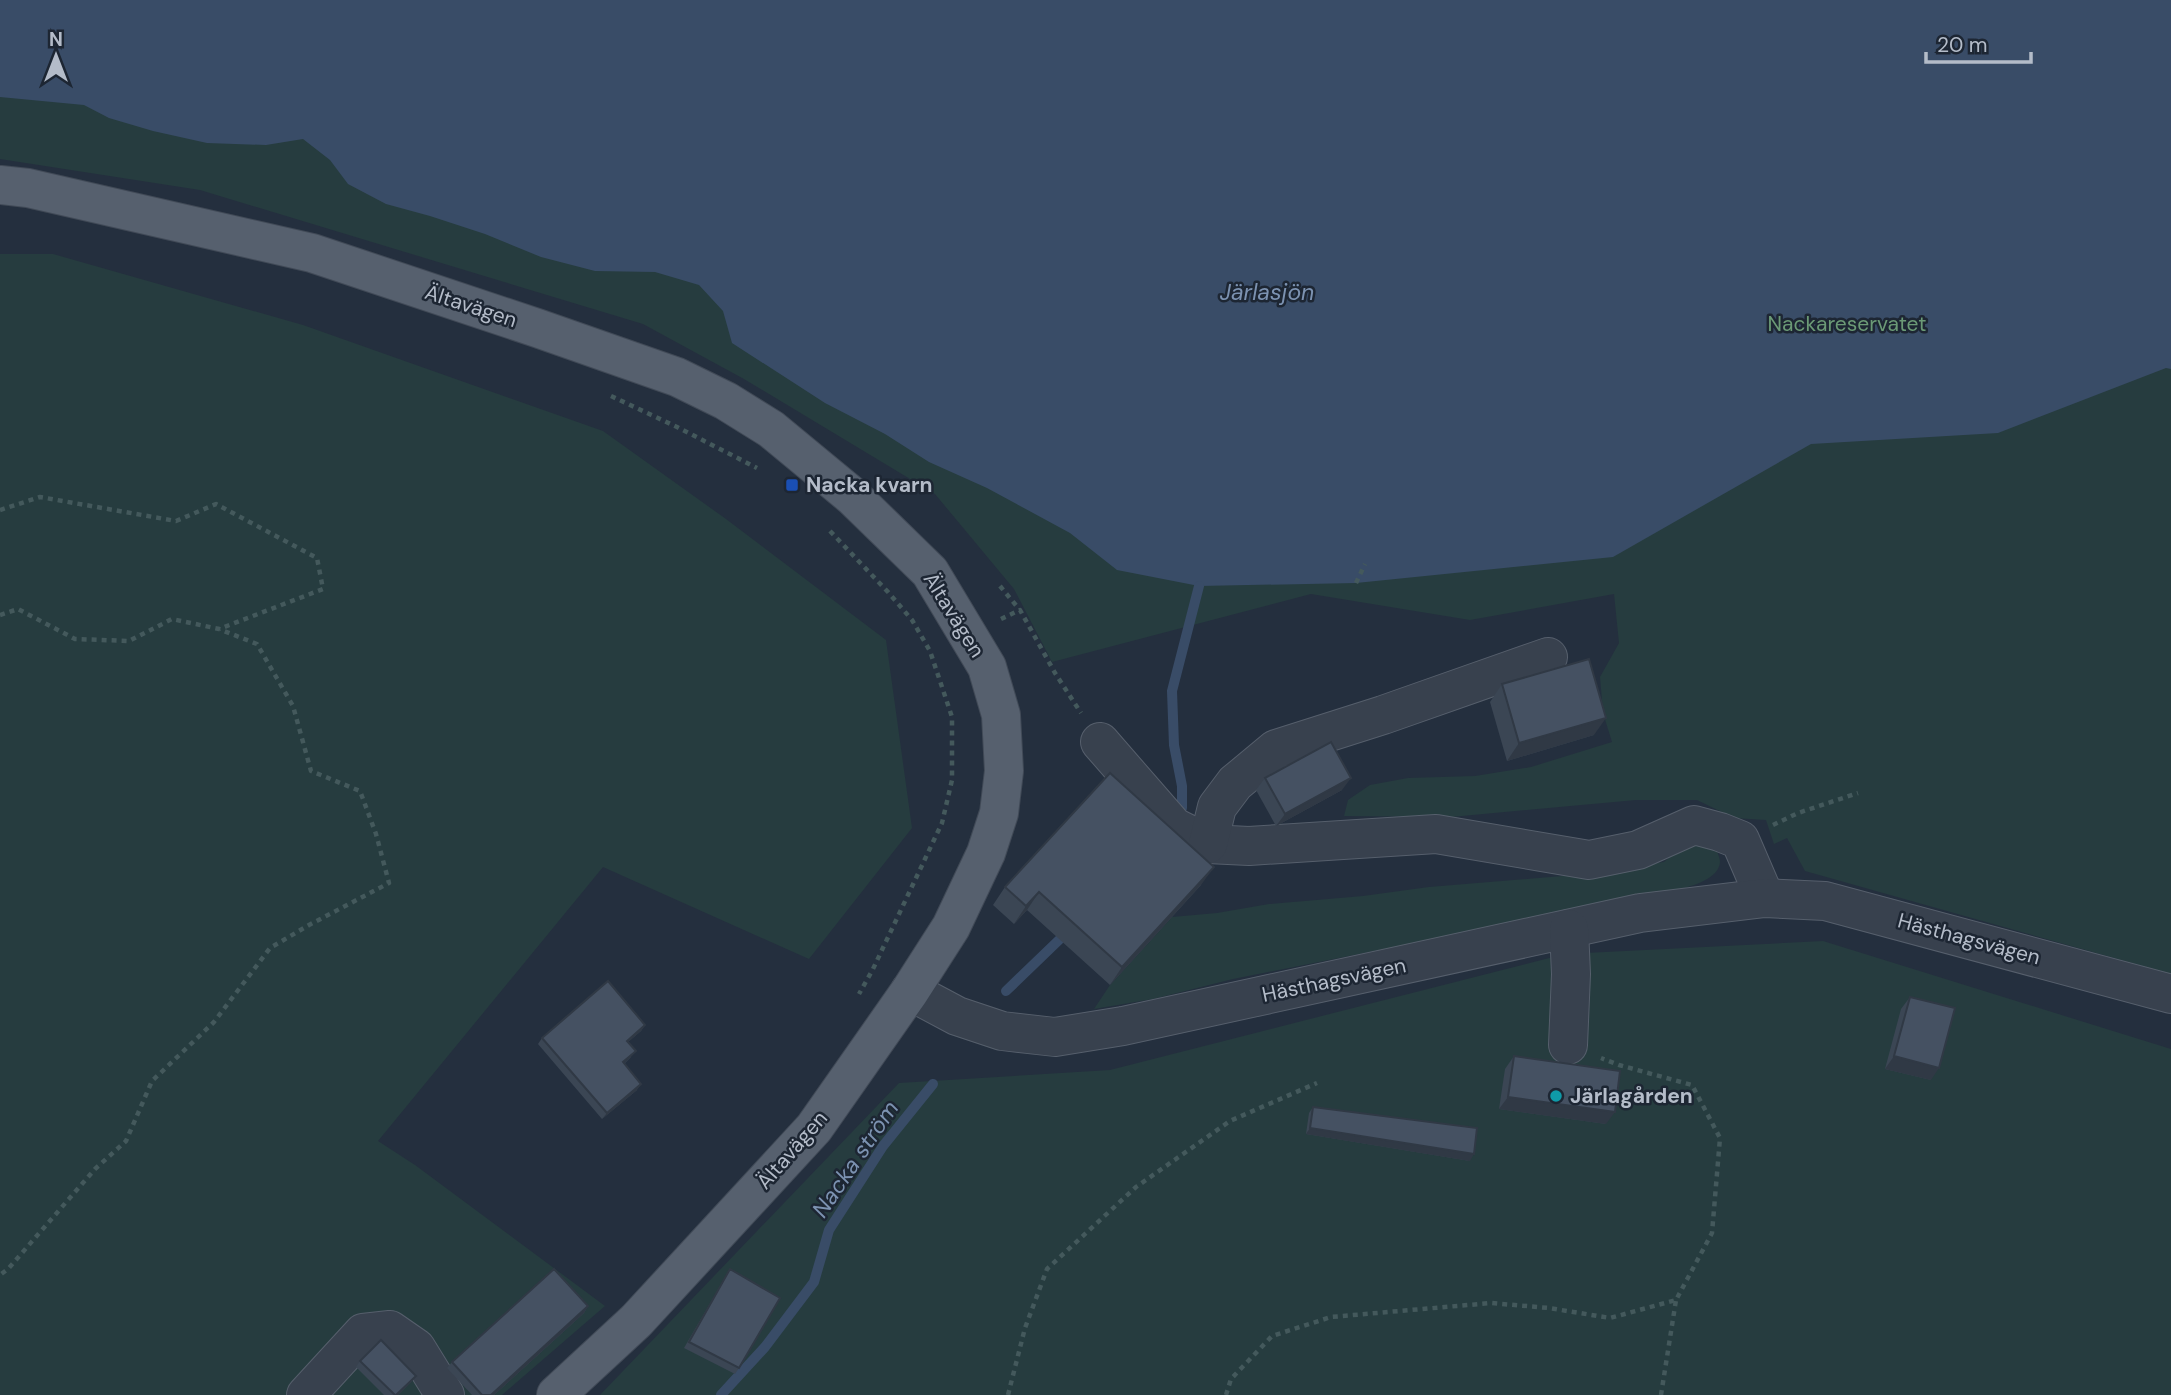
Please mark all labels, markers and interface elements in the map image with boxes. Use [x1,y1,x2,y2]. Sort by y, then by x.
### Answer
north arrow [21,21,91,91]
scale bar [1926,21,2031,65]
text: N [49,27,63,52]
text: 20 m [1937,31,1988,59]
water label: Järlasjön [1220,277,1314,307]
street label: Ältavägen [421,278,521,334]
park label: Nackareservatet [1768,310,1926,338]
place label: Nacka kvarn [806,471,933,499]
marker: Nacka kvarn [784,477,800,493]
street label: Ältavägen [917,567,991,663]
street label: Hästhagsvägen [1895,907,2043,971]
street label: Hästhagsvägen [1259,951,1409,1009]
place label: Järlagården [1570,1082,1693,1110]
marker: Järlagården [1548,1088,1564,1104]
water label: Nacka ström [805,1095,905,1223]
street label: Ältavägen [750,1105,834,1195]

